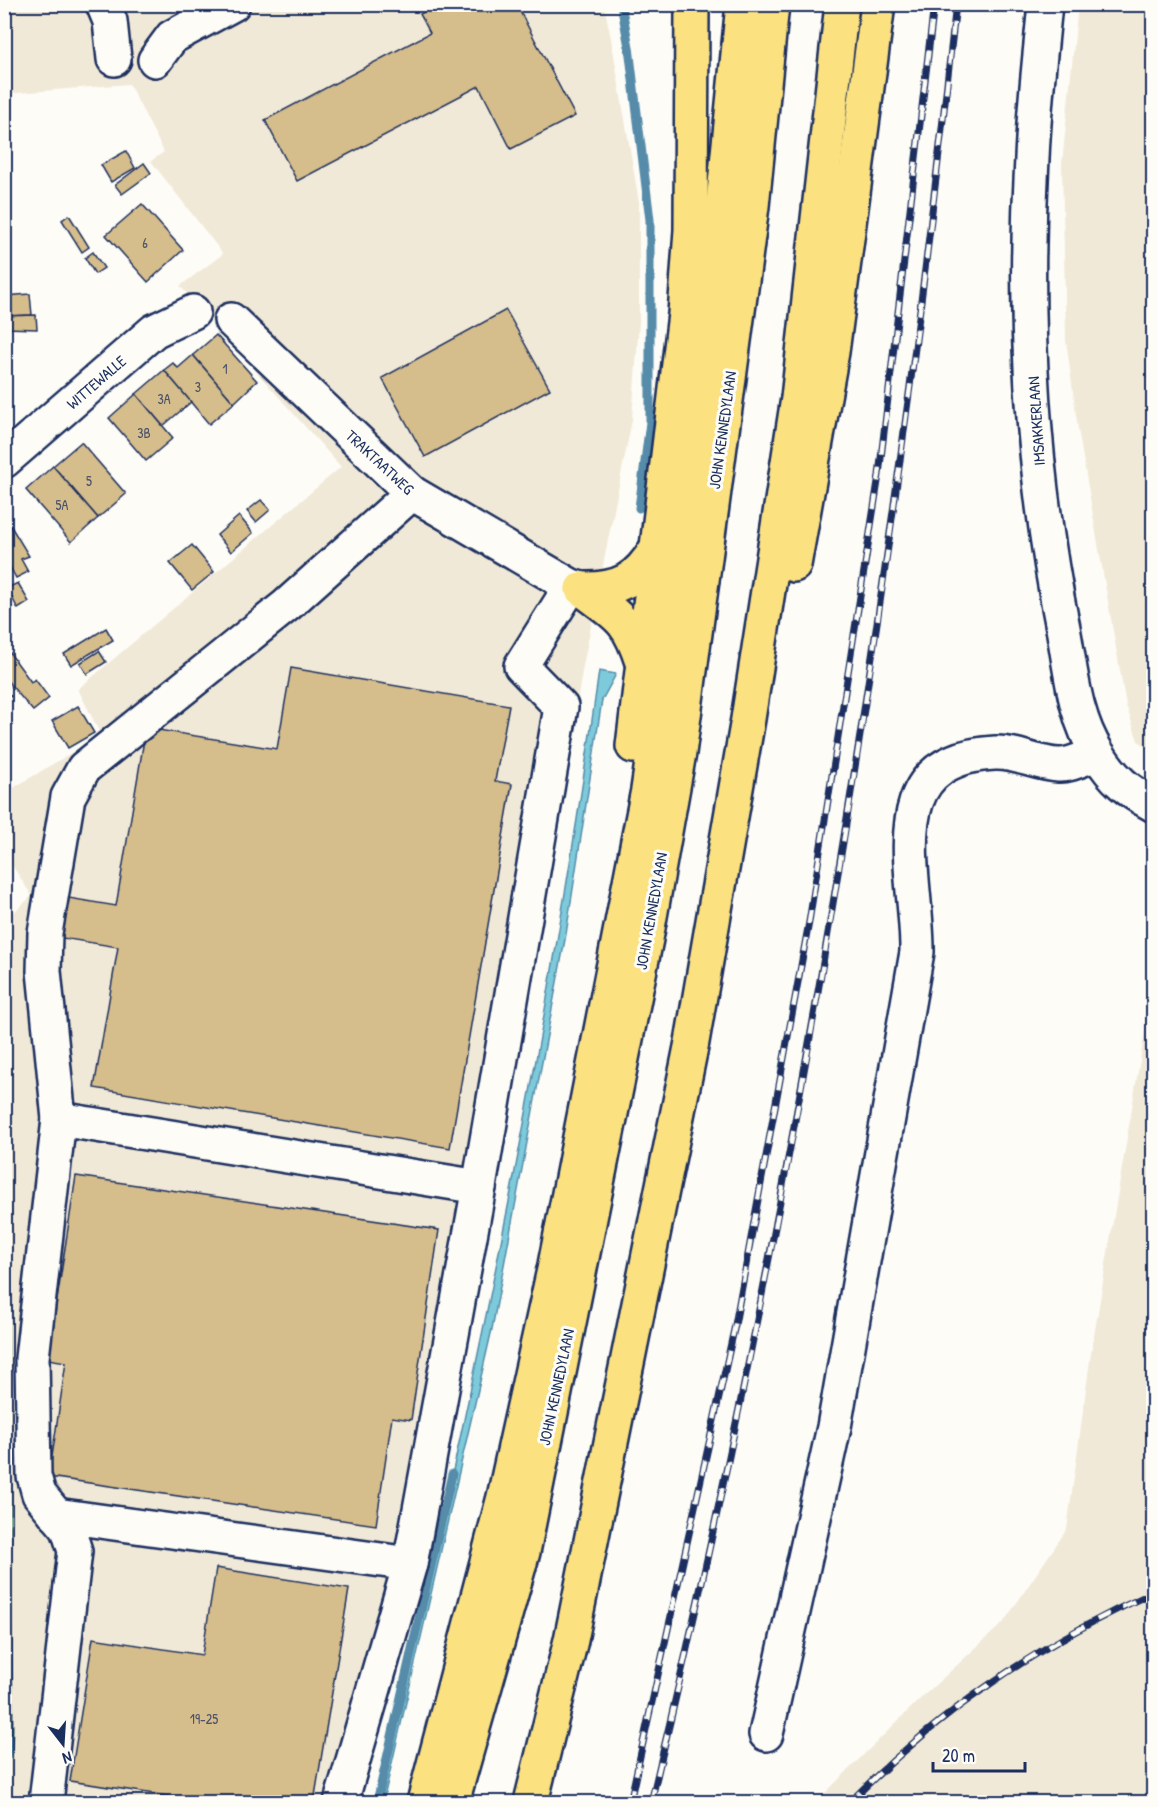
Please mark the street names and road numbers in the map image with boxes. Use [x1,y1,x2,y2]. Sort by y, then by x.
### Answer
street label: WITTEWALLE [61,350,131,414]
street label: JOHN KENNEDYLAAN [703,370,741,490]
street label: IMSAKKERLAAN [1022,376,1050,466]
street label: TRAKTAATWEG [341,425,419,500]
street label: JOHN KENNEDYLAAN [630,851,672,971]
street label: JOHN KENNEDYLAAN [533,1327,579,1447]

